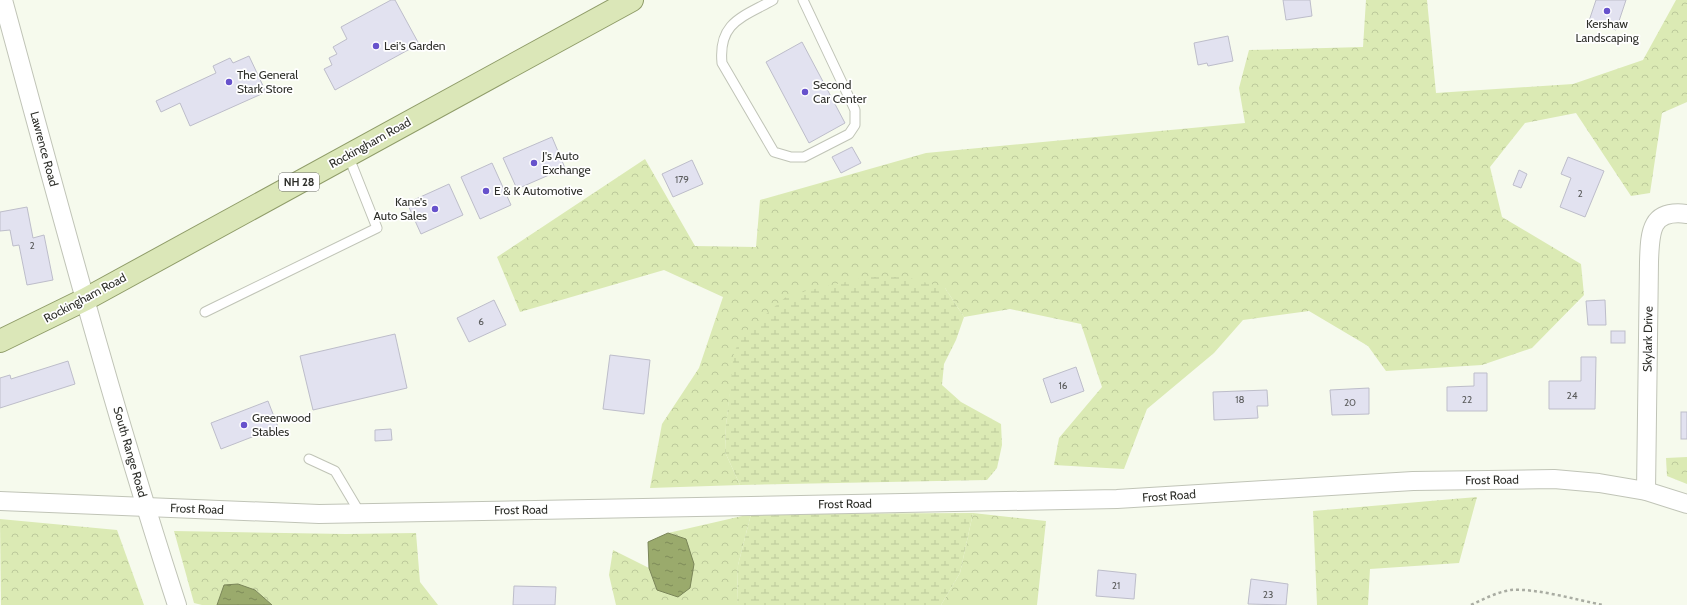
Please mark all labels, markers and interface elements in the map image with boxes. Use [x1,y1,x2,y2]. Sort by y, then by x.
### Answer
marker: Kershaw Landscaping [1602,6,1612,16]
place label: Kershaw Landscaping [1575,16,1640,45]
place label: Lei's Garden [384,38,446,53]
marker: Lei's Garden [371,41,381,51]
place label: The General Stark Store [237,67,298,96]
marker: The General Stark Store [224,77,234,87]
place label: Second Car Center [813,77,867,106]
marker: Second Car Center [800,87,810,97]
street label: Lawrence Road [27,110,62,188]
street label: Rockingham Road [326,114,413,171]
place label: J's Auto Exchange [541,148,591,177]
marker: J's Auto Exchange [529,158,539,168]
road number: NH 28 [279,173,319,191]
house number: 179 [675,173,689,186]
place label: E & K Automotive [494,183,583,198]
marker: E & K Automotive [481,186,491,196]
house number: 2 [1577,187,1583,200]
place label: Kane's Auto Sales [374,194,427,223]
marker: Kane's Auto Sales [430,204,440,214]
house number: 2 [29,239,35,252]
street label: Rockingham Road [41,270,129,326]
street label: Skylark Drive [1639,306,1656,372]
house number: 6 [478,315,484,328]
house number: 16 [1059,379,1068,392]
house number: 24 [1566,389,1578,402]
house number: 18 [1235,393,1245,406]
house number: 22 [1462,393,1472,406]
house number: 20 [1344,396,1356,409]
street label: South Range Road [110,405,151,499]
place label: Greenwood Stables [252,410,311,439]
marker: Greenwood Stables [239,420,249,430]
street label: Frost Road [1465,472,1519,487]
street label: Frost Road [1142,486,1196,505]
street label: Frost Road [818,496,872,511]
street label: Frost Road [170,500,224,517]
street label: Frost Road [494,502,548,517]
house number: 21 [1112,579,1120,592]
house number: 23 [1263,588,1273,601]

